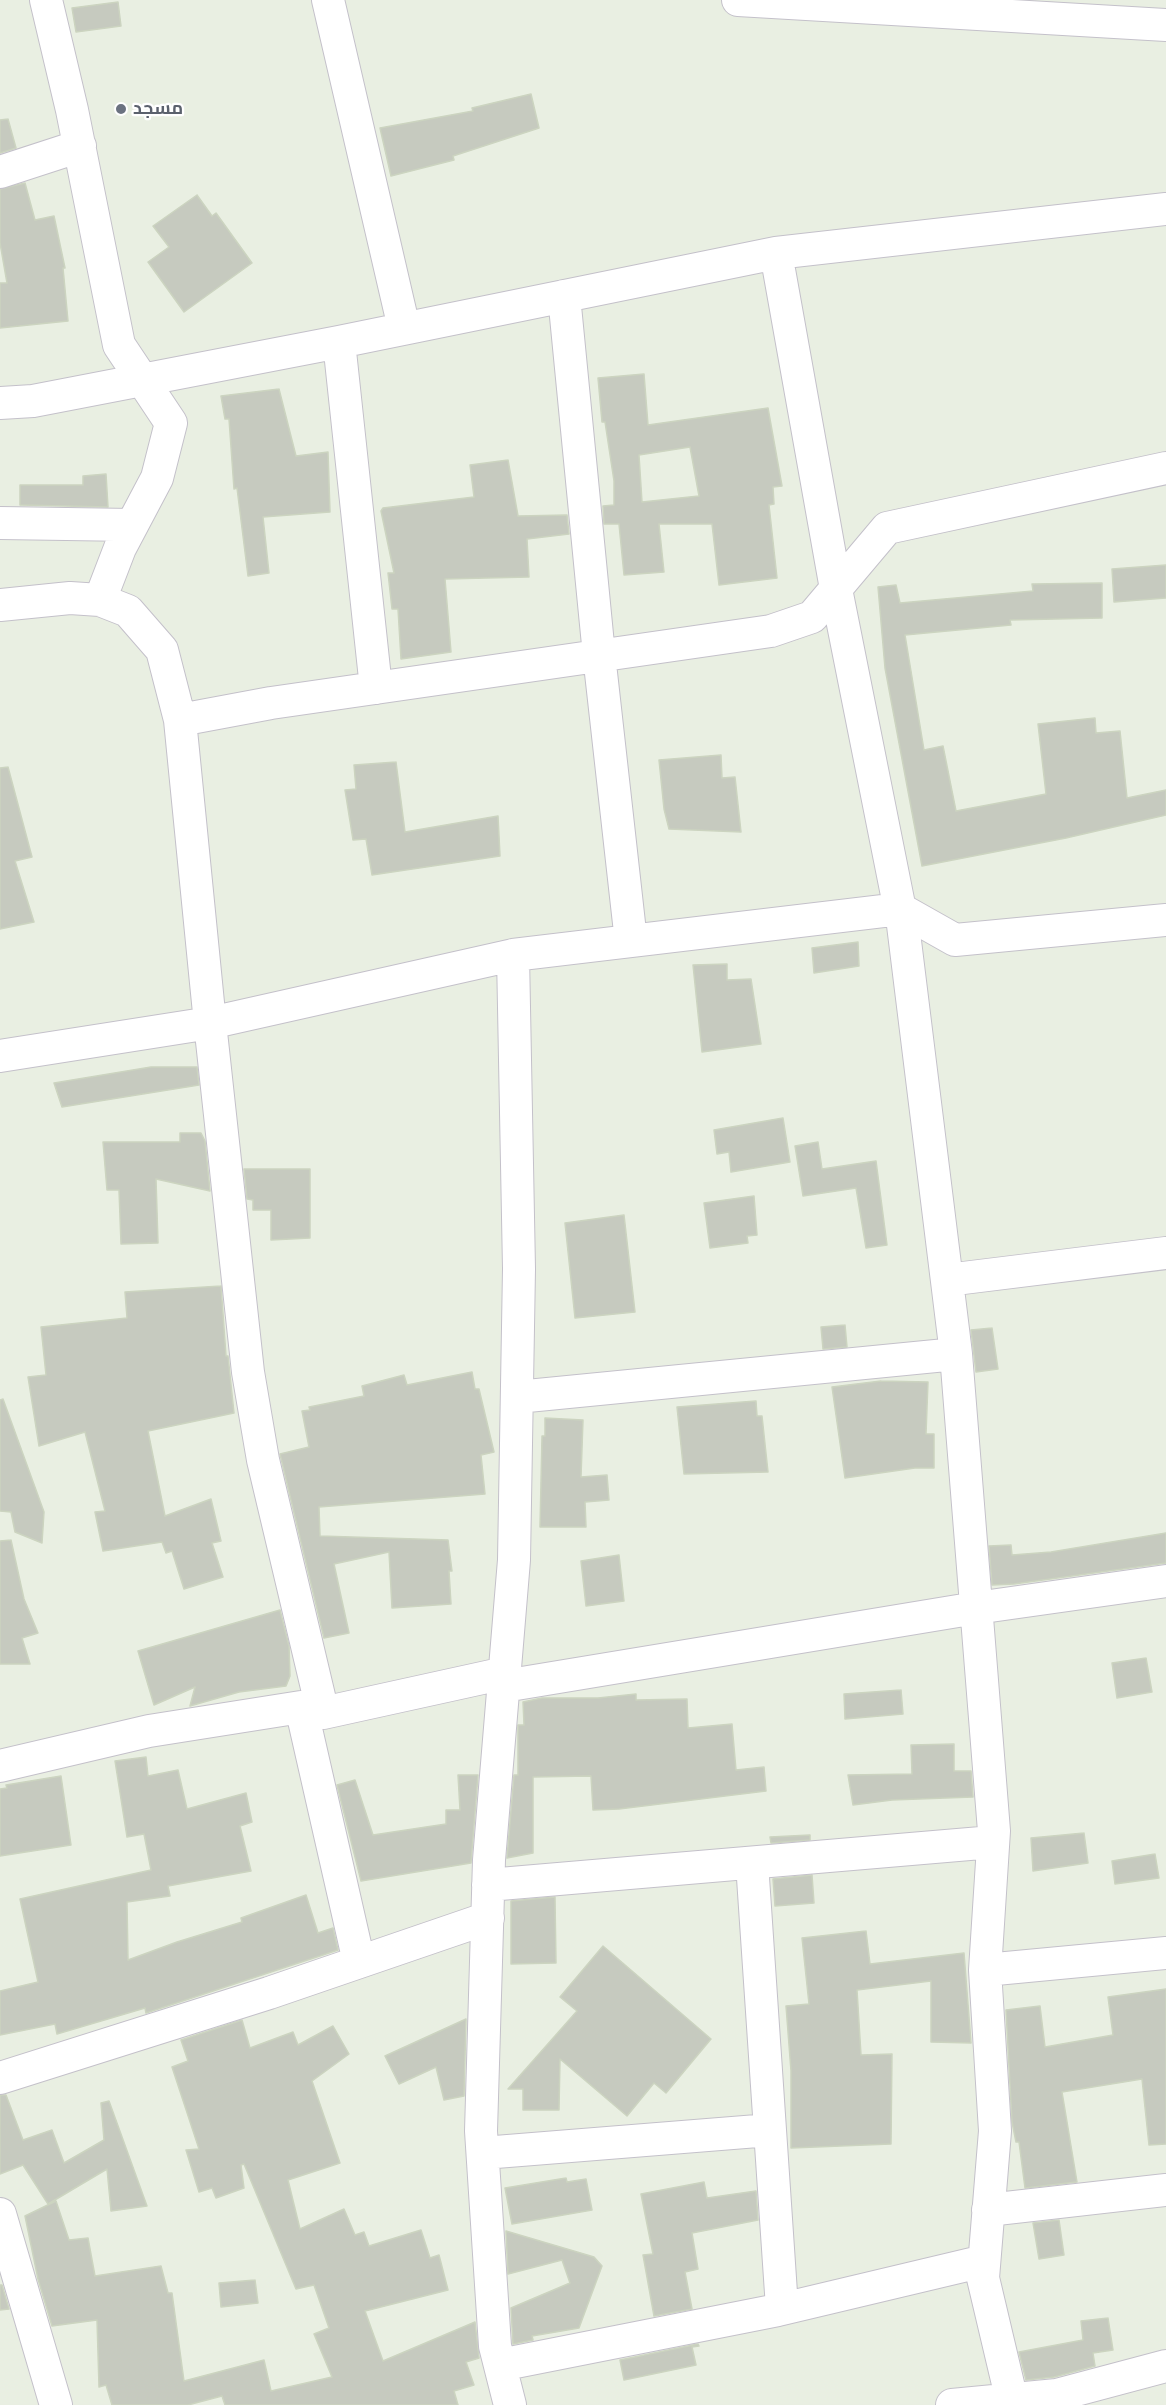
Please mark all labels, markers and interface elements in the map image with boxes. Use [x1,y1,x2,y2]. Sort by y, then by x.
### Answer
place label: مسجد [133,98,183,120]
marker: مسجد [114,102,128,116]

